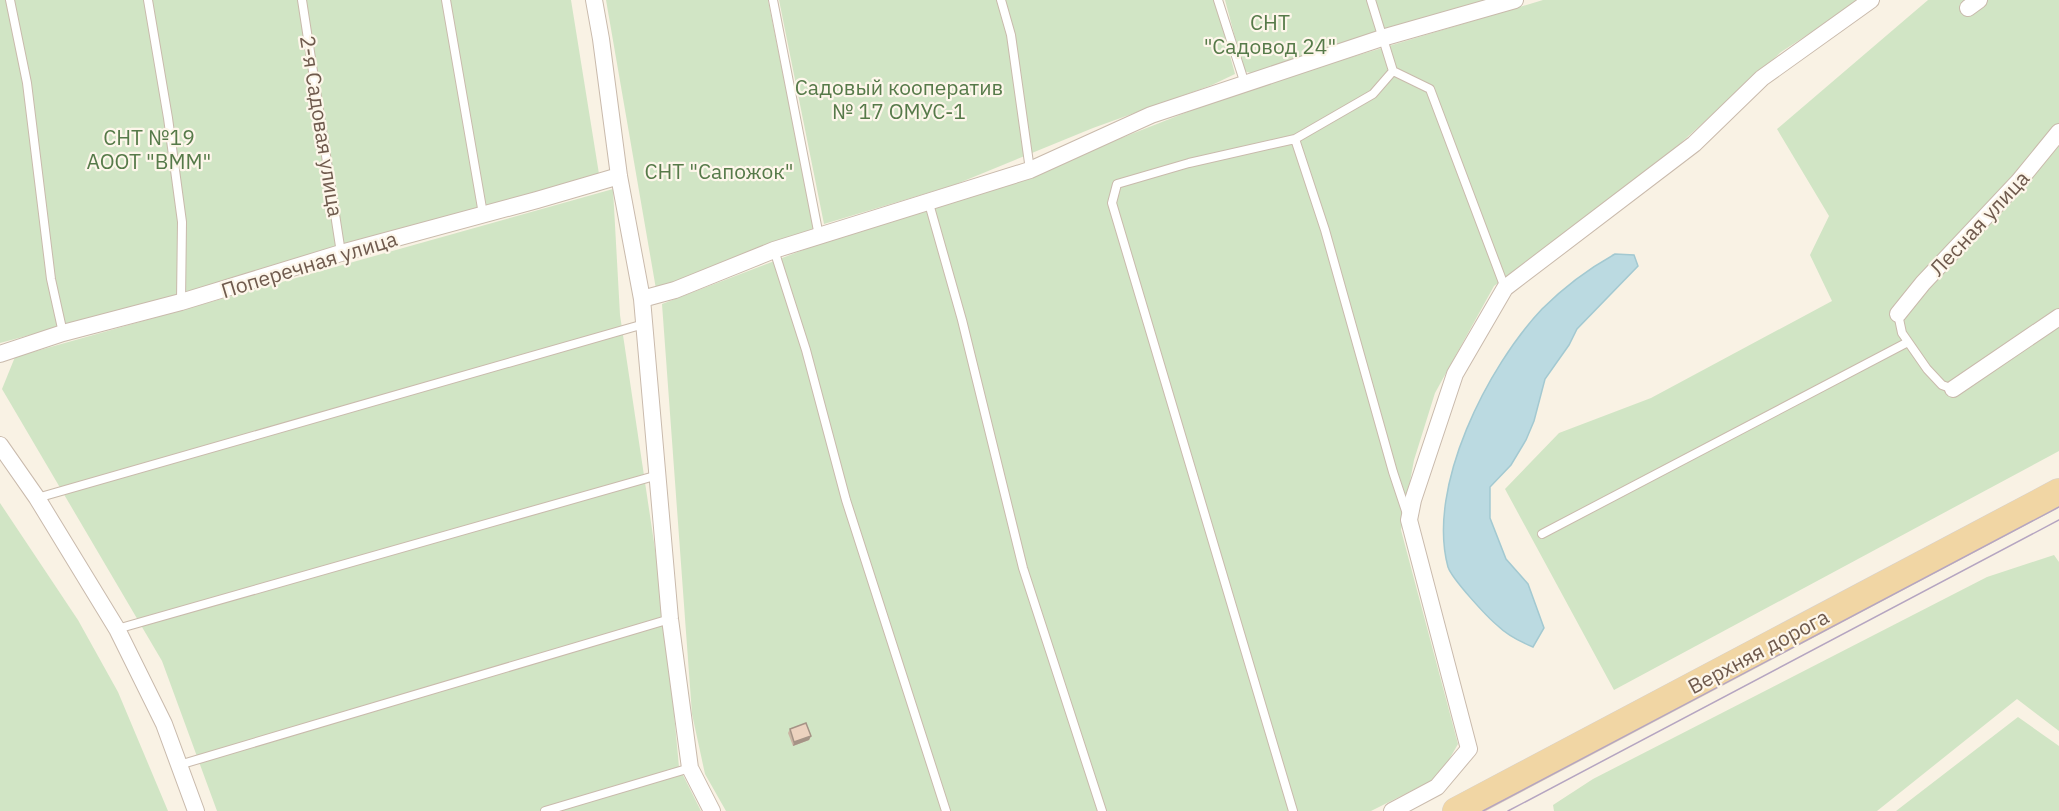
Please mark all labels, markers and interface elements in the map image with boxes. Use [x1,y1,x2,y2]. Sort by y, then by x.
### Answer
park label: СНТ "Садовод 24" [1204,8,1336,60]
street label: 2-я Садовая улица [294,33,350,219]
park label: Садовый кооператив № 17 ОМУС-1 [795,73,1003,125]
park label: СНТ №19 АООТ "ВММ" [87,123,211,175]
park label: СНТ "Сапожок" [644,157,794,185]
street label: Лесная улица [1923,164,2035,282]
street label: Поперечная улица [217,224,401,304]
street label: Верхняя дорога [1683,602,1833,700]

